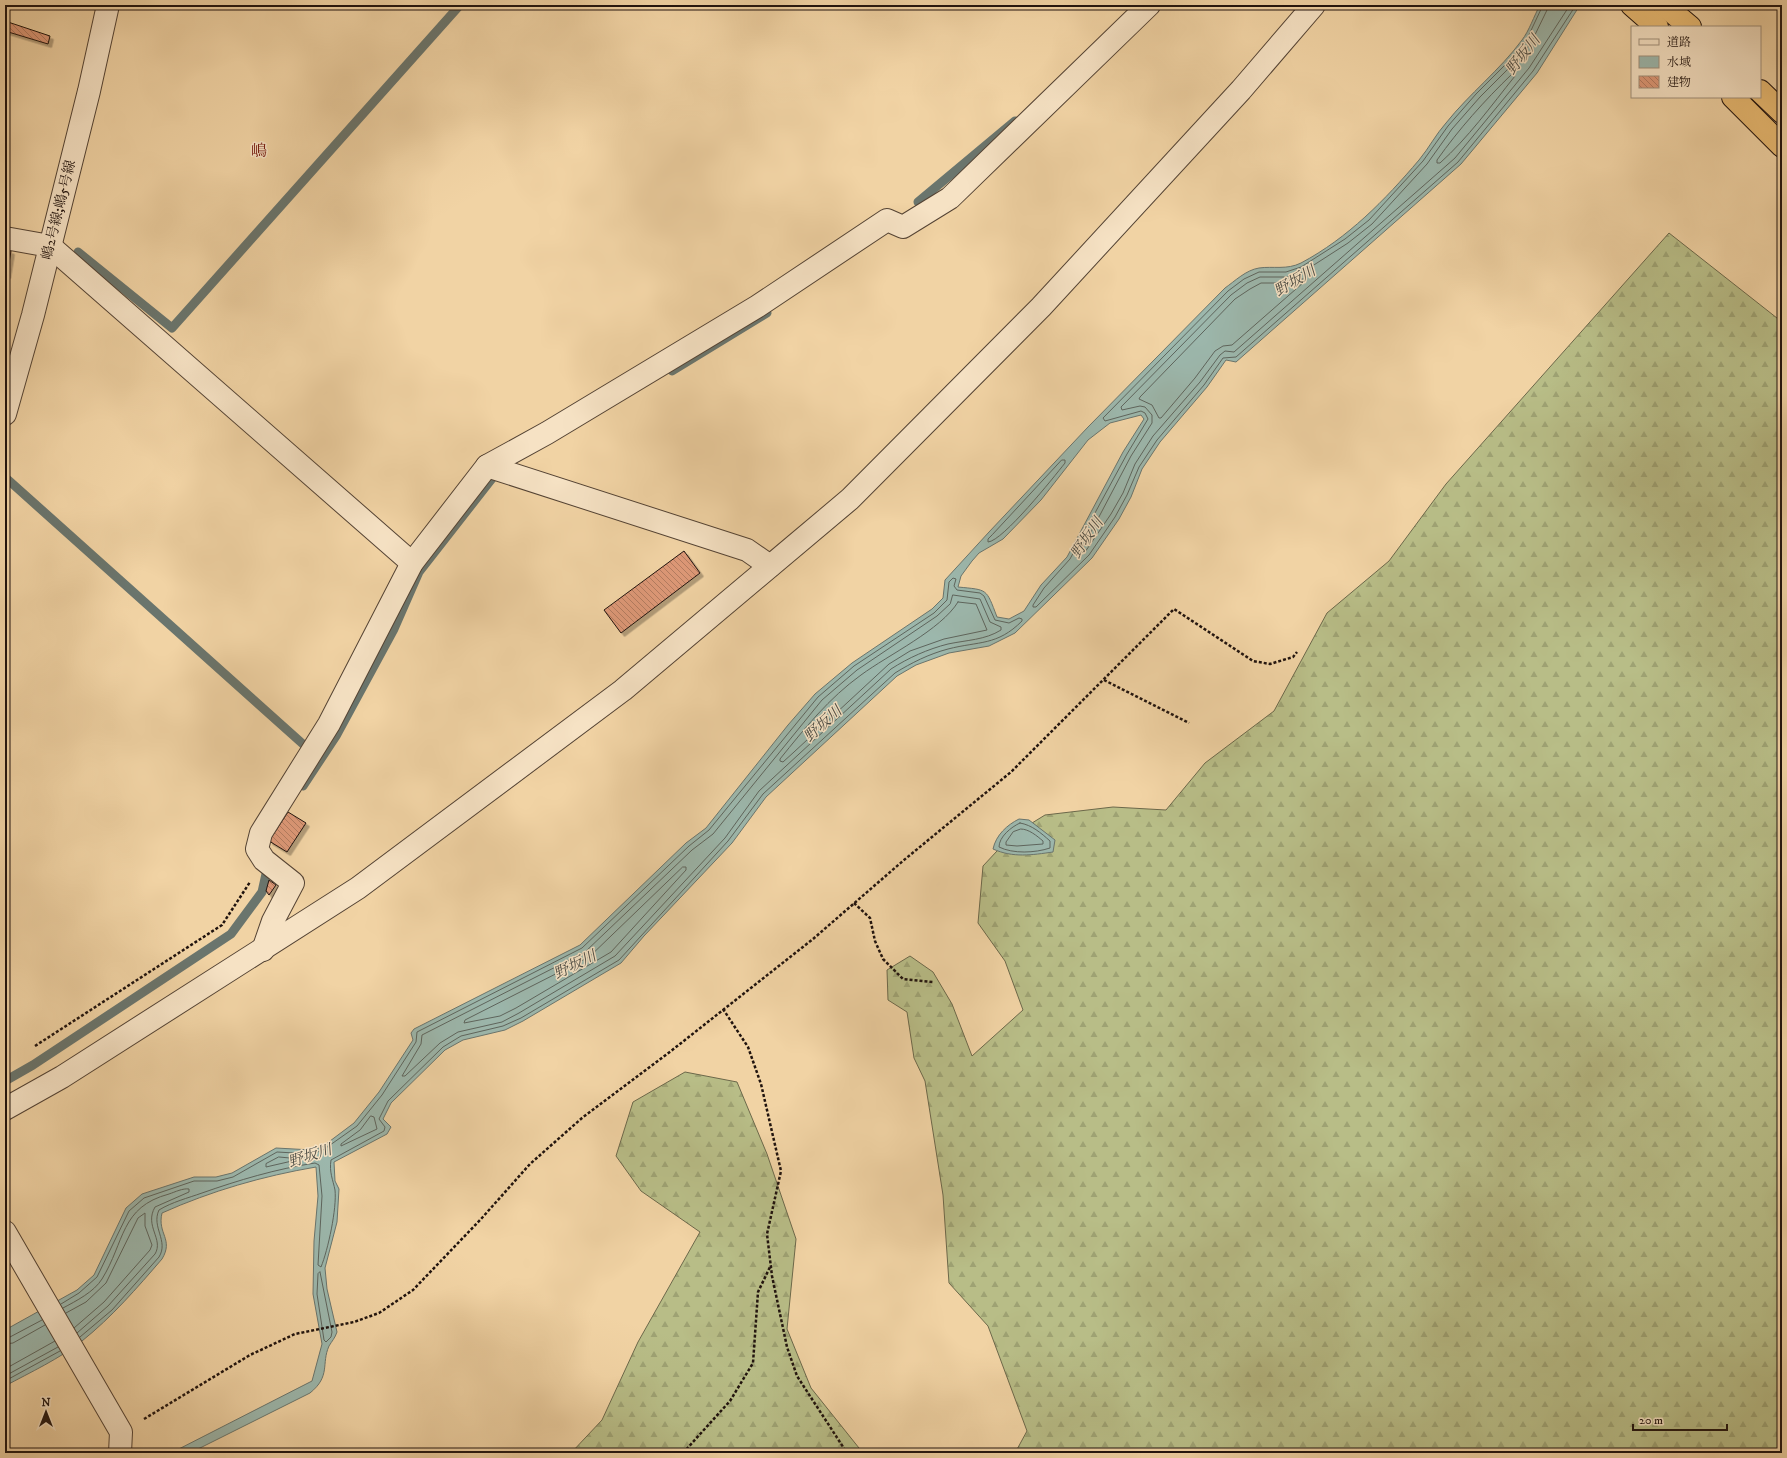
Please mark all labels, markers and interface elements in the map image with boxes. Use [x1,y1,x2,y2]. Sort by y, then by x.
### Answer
legend [1631,26,1761,98]
water label: 野坂川 [1502,30,1546,79]
text: 道路 [1667,35,1691,50]
text: 水域 [1667,55,1691,70]
text: 建物 [1667,75,1691,90]
district label: 嶋 [251,141,267,161]
street label: 嶋2号線;嶋5号線 [38,158,80,262]
water label: 野坂川 [1271,260,1321,301]
water label: 野坂川 [1067,512,1109,562]
water label: 野坂川 [800,701,848,746]
water label: 野坂川 [551,946,601,983]
water label: 野坂川 [286,1139,336,1172]
north arrow [26,1392,66,1432]
text: N [41,1396,51,1410]
scale bar [1633,1406,1727,1432]
text: 20 m [1639,1413,1663,1428]

